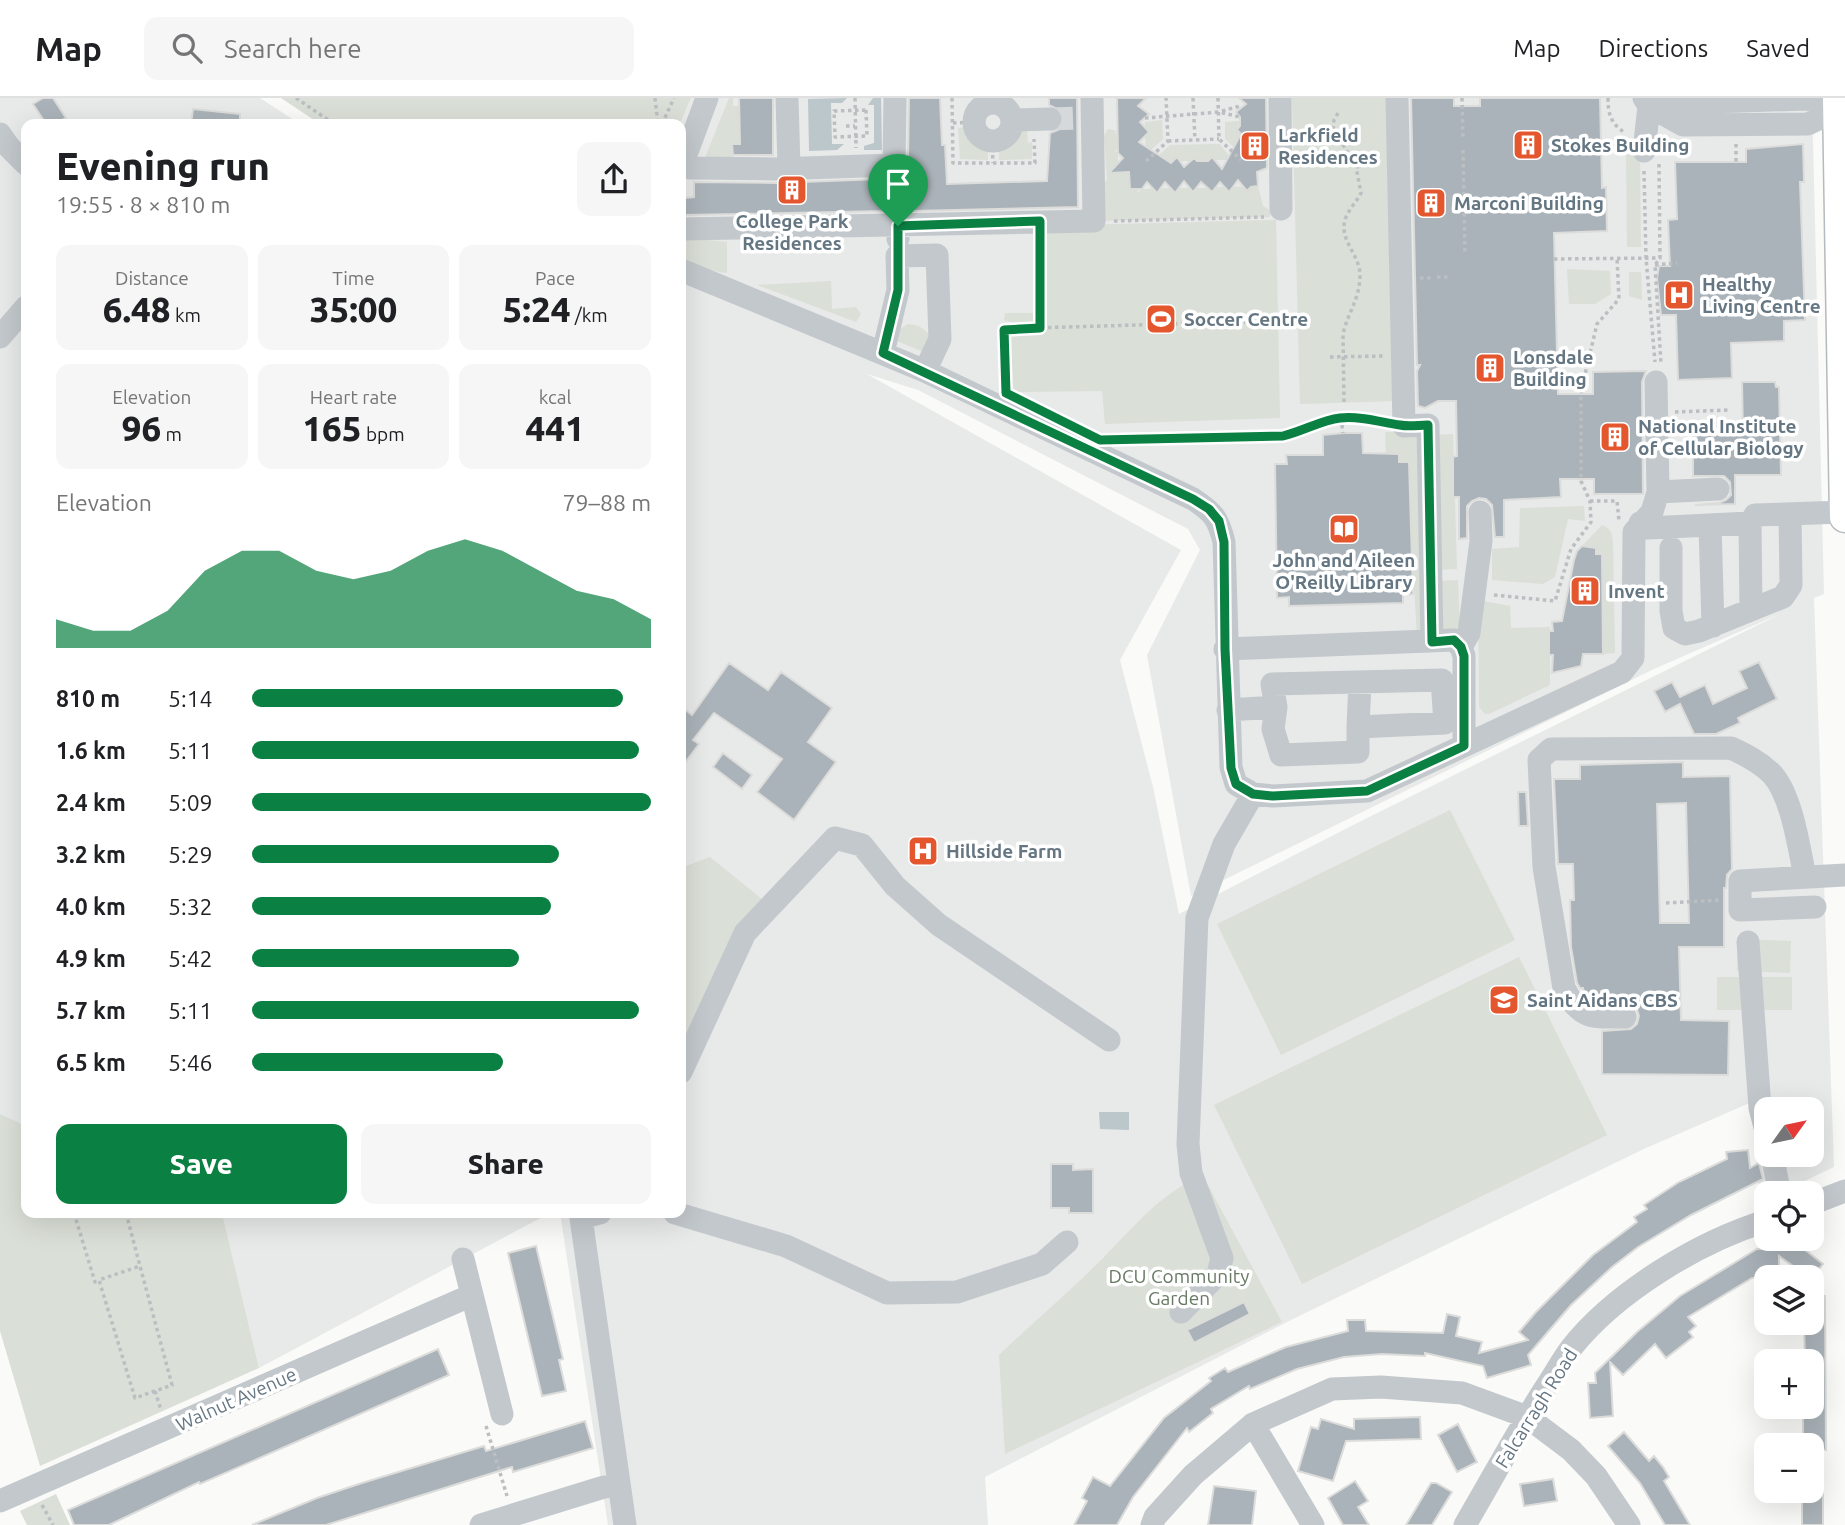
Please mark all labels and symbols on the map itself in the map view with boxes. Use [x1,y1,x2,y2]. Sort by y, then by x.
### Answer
place label: Larkfield Residences [1278,124,1378,168]
building icon: Stokes Building [1511,128,1545,162]
building icon: Larkfield Residences [1238,129,1272,163]
place label: Stokes Building [1551,134,1689,156]
pin [868,154,928,226]
building icon: College Park Residences [775,173,809,207]
building icon: Marconi Building [1414,186,1448,220]
place label: Marconi Building [1454,192,1604,214]
place label: College Park Residences [736,210,849,254]
place label: Healthy Living Centre [1702,273,1821,317]
hospital icon: Healthy Living Centre [1662,278,1696,312]
sports icon: Soccer Centre [1144,302,1178,336]
place label: Soccer Centre [1184,308,1308,330]
place label: Lonsdale Building [1513,346,1593,390]
building icon: Lonsdale Building [1473,351,1507,385]
place label: National Institute of Cellular Biology [1638,415,1803,459]
building icon: National Institute of Cellular Biology [1598,420,1632,454]
library icon: John and Aileen O'Reilly Library [1327,512,1361,546]
place label: John and Aileen O'Reilly Library [1273,549,1415,593]
building icon: Invent [1568,574,1602,608]
place label: Invent [1608,580,1665,602]
hospital icon: Hillside Farm [906,834,940,868]
place label: Hillside Farm [946,840,1062,862]
school or university icon: Saint Aidans CBS [1487,983,1521,1017]
place label: Saint Aidans CBS [1527,989,1678,1011]
north arrow [1754,1097,1824,1167]
park label: DCU Community Garden [1109,1265,1249,1309]
street label: Falcarragh Road [1490,1344,1582,1472]
street label: Walnut Avenue [172,1363,300,1435]

